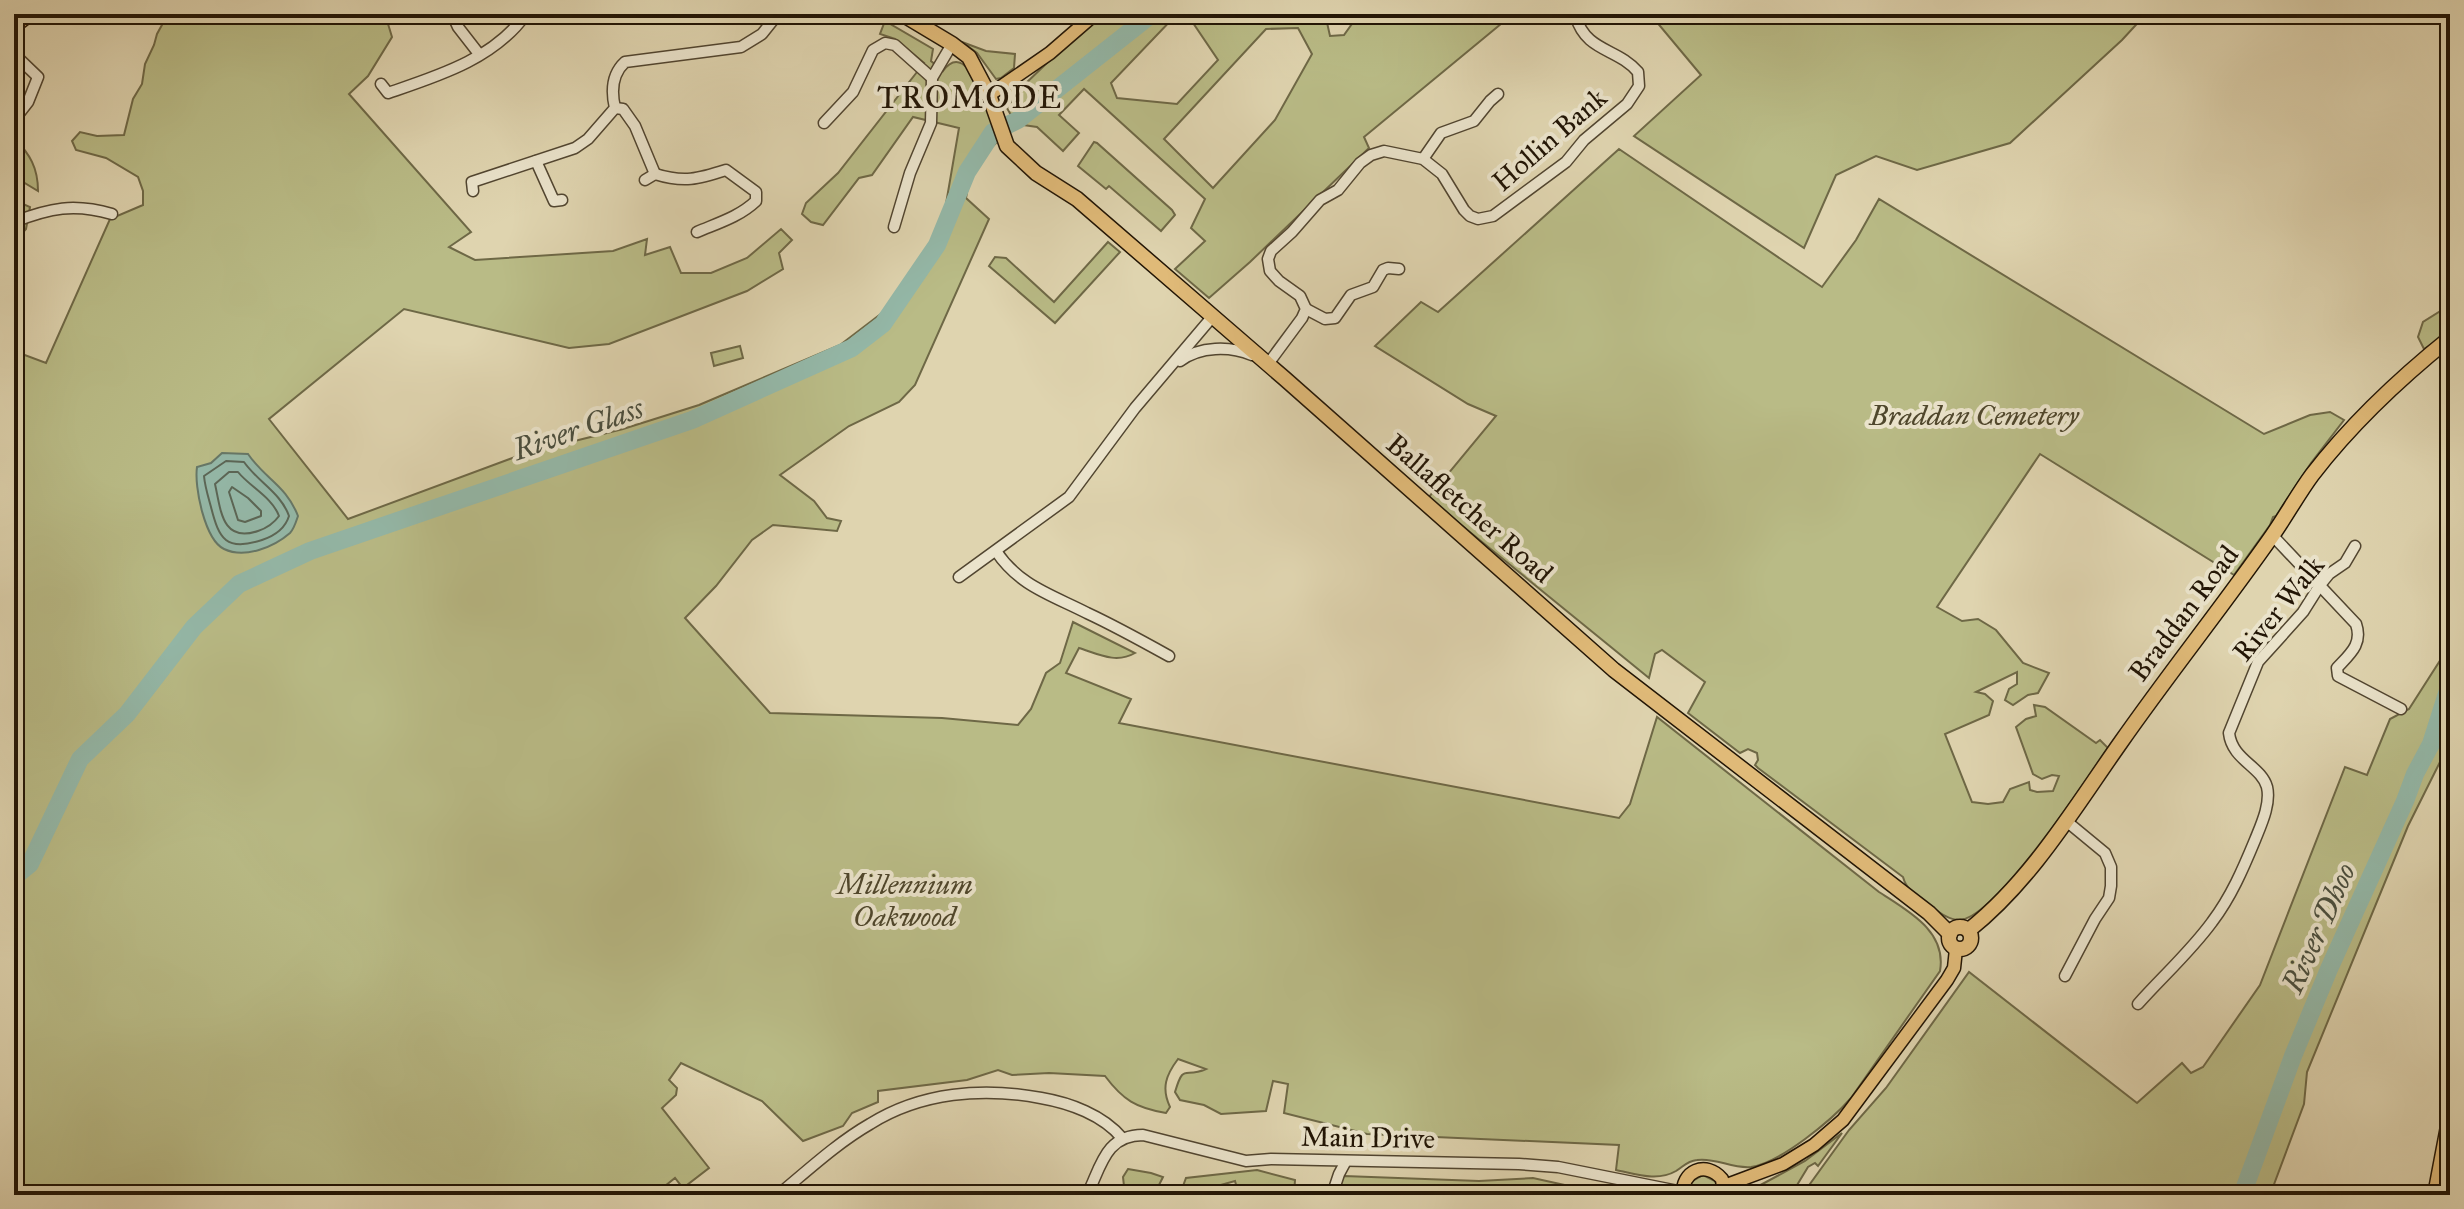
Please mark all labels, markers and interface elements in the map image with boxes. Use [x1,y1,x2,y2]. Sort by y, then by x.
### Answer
district label: TROMODE [877,78,1063,117]
street label: Hollin Bank [1485,80,1614,199]
water label: River Glass [507,390,649,468]
park label: Braddan Cemetery [1867,398,2080,433]
street label: Ballafletcher Road [1379,426,1560,590]
street label: Braddan Road [2121,538,2246,688]
street label: River Walk [2225,548,2332,668]
water label: River Dhoo [2274,858,2364,999]
park label: Millennium Oakwood [834,867,973,934]
street label: Main Drive [1301,1119,1435,1156]

